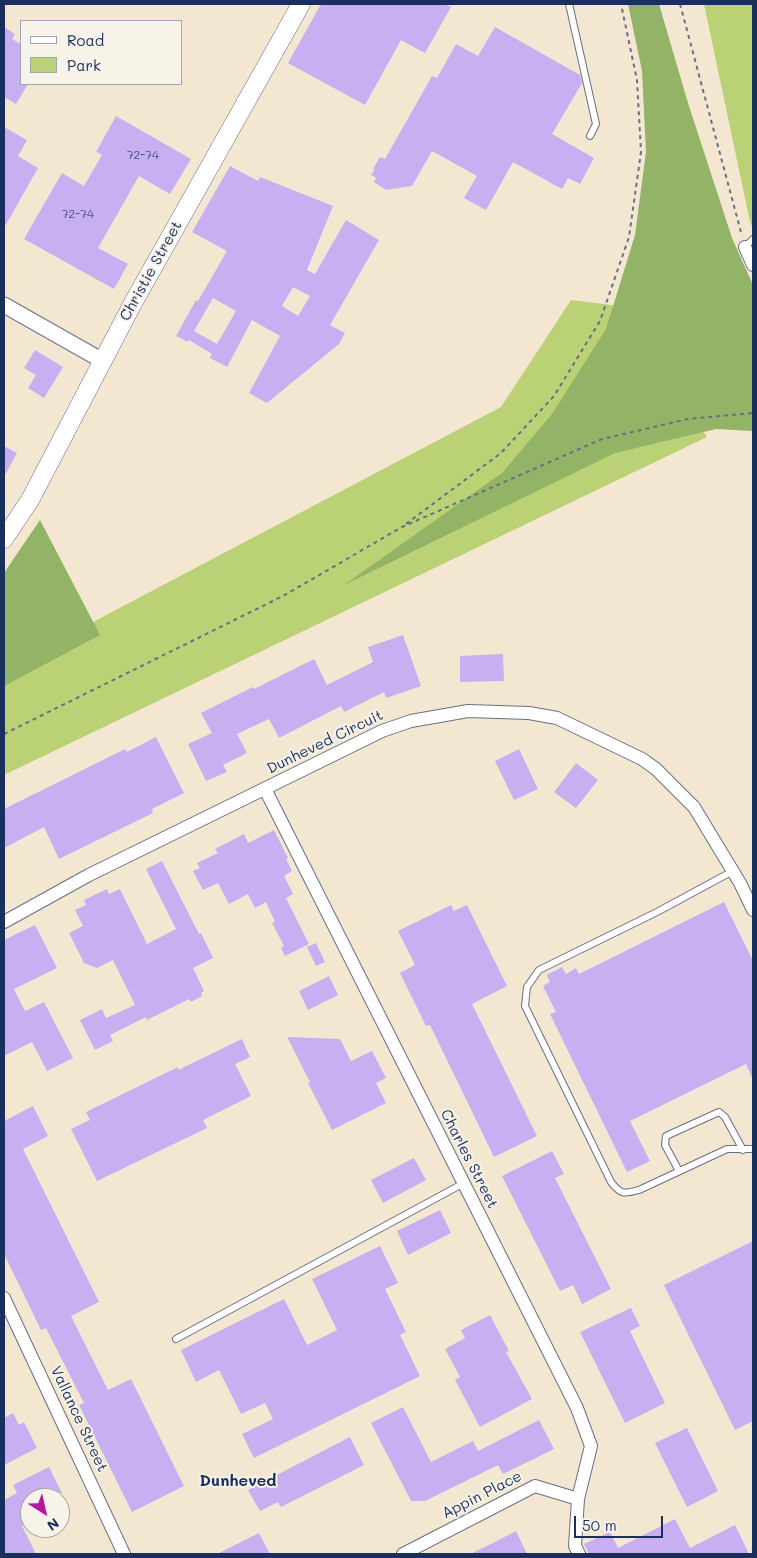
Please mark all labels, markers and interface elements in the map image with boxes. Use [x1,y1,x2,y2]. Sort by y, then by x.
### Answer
legend [20,20,182,85]
text: Road [67,30,104,50]
text: Park [67,55,101,75]
house number: 72-74 [127,148,159,162]
house number: 72-74 [62,207,94,221]
street label: Christie Street [116,218,186,324]
street label: Dunheved Circuit [264,706,386,778]
street label: Charles Street [436,1106,502,1212]
street label: Vallance Street [47,1363,111,1475]
street label: Appin Place [439,1467,525,1523]
district label: Dunheved [200,1471,276,1491]
north arrow [20,1488,70,1538]
scale bar [577,1506,666,1538]
text: N [44,1514,63,1536]
text: 50 m [582,1515,617,1535]

